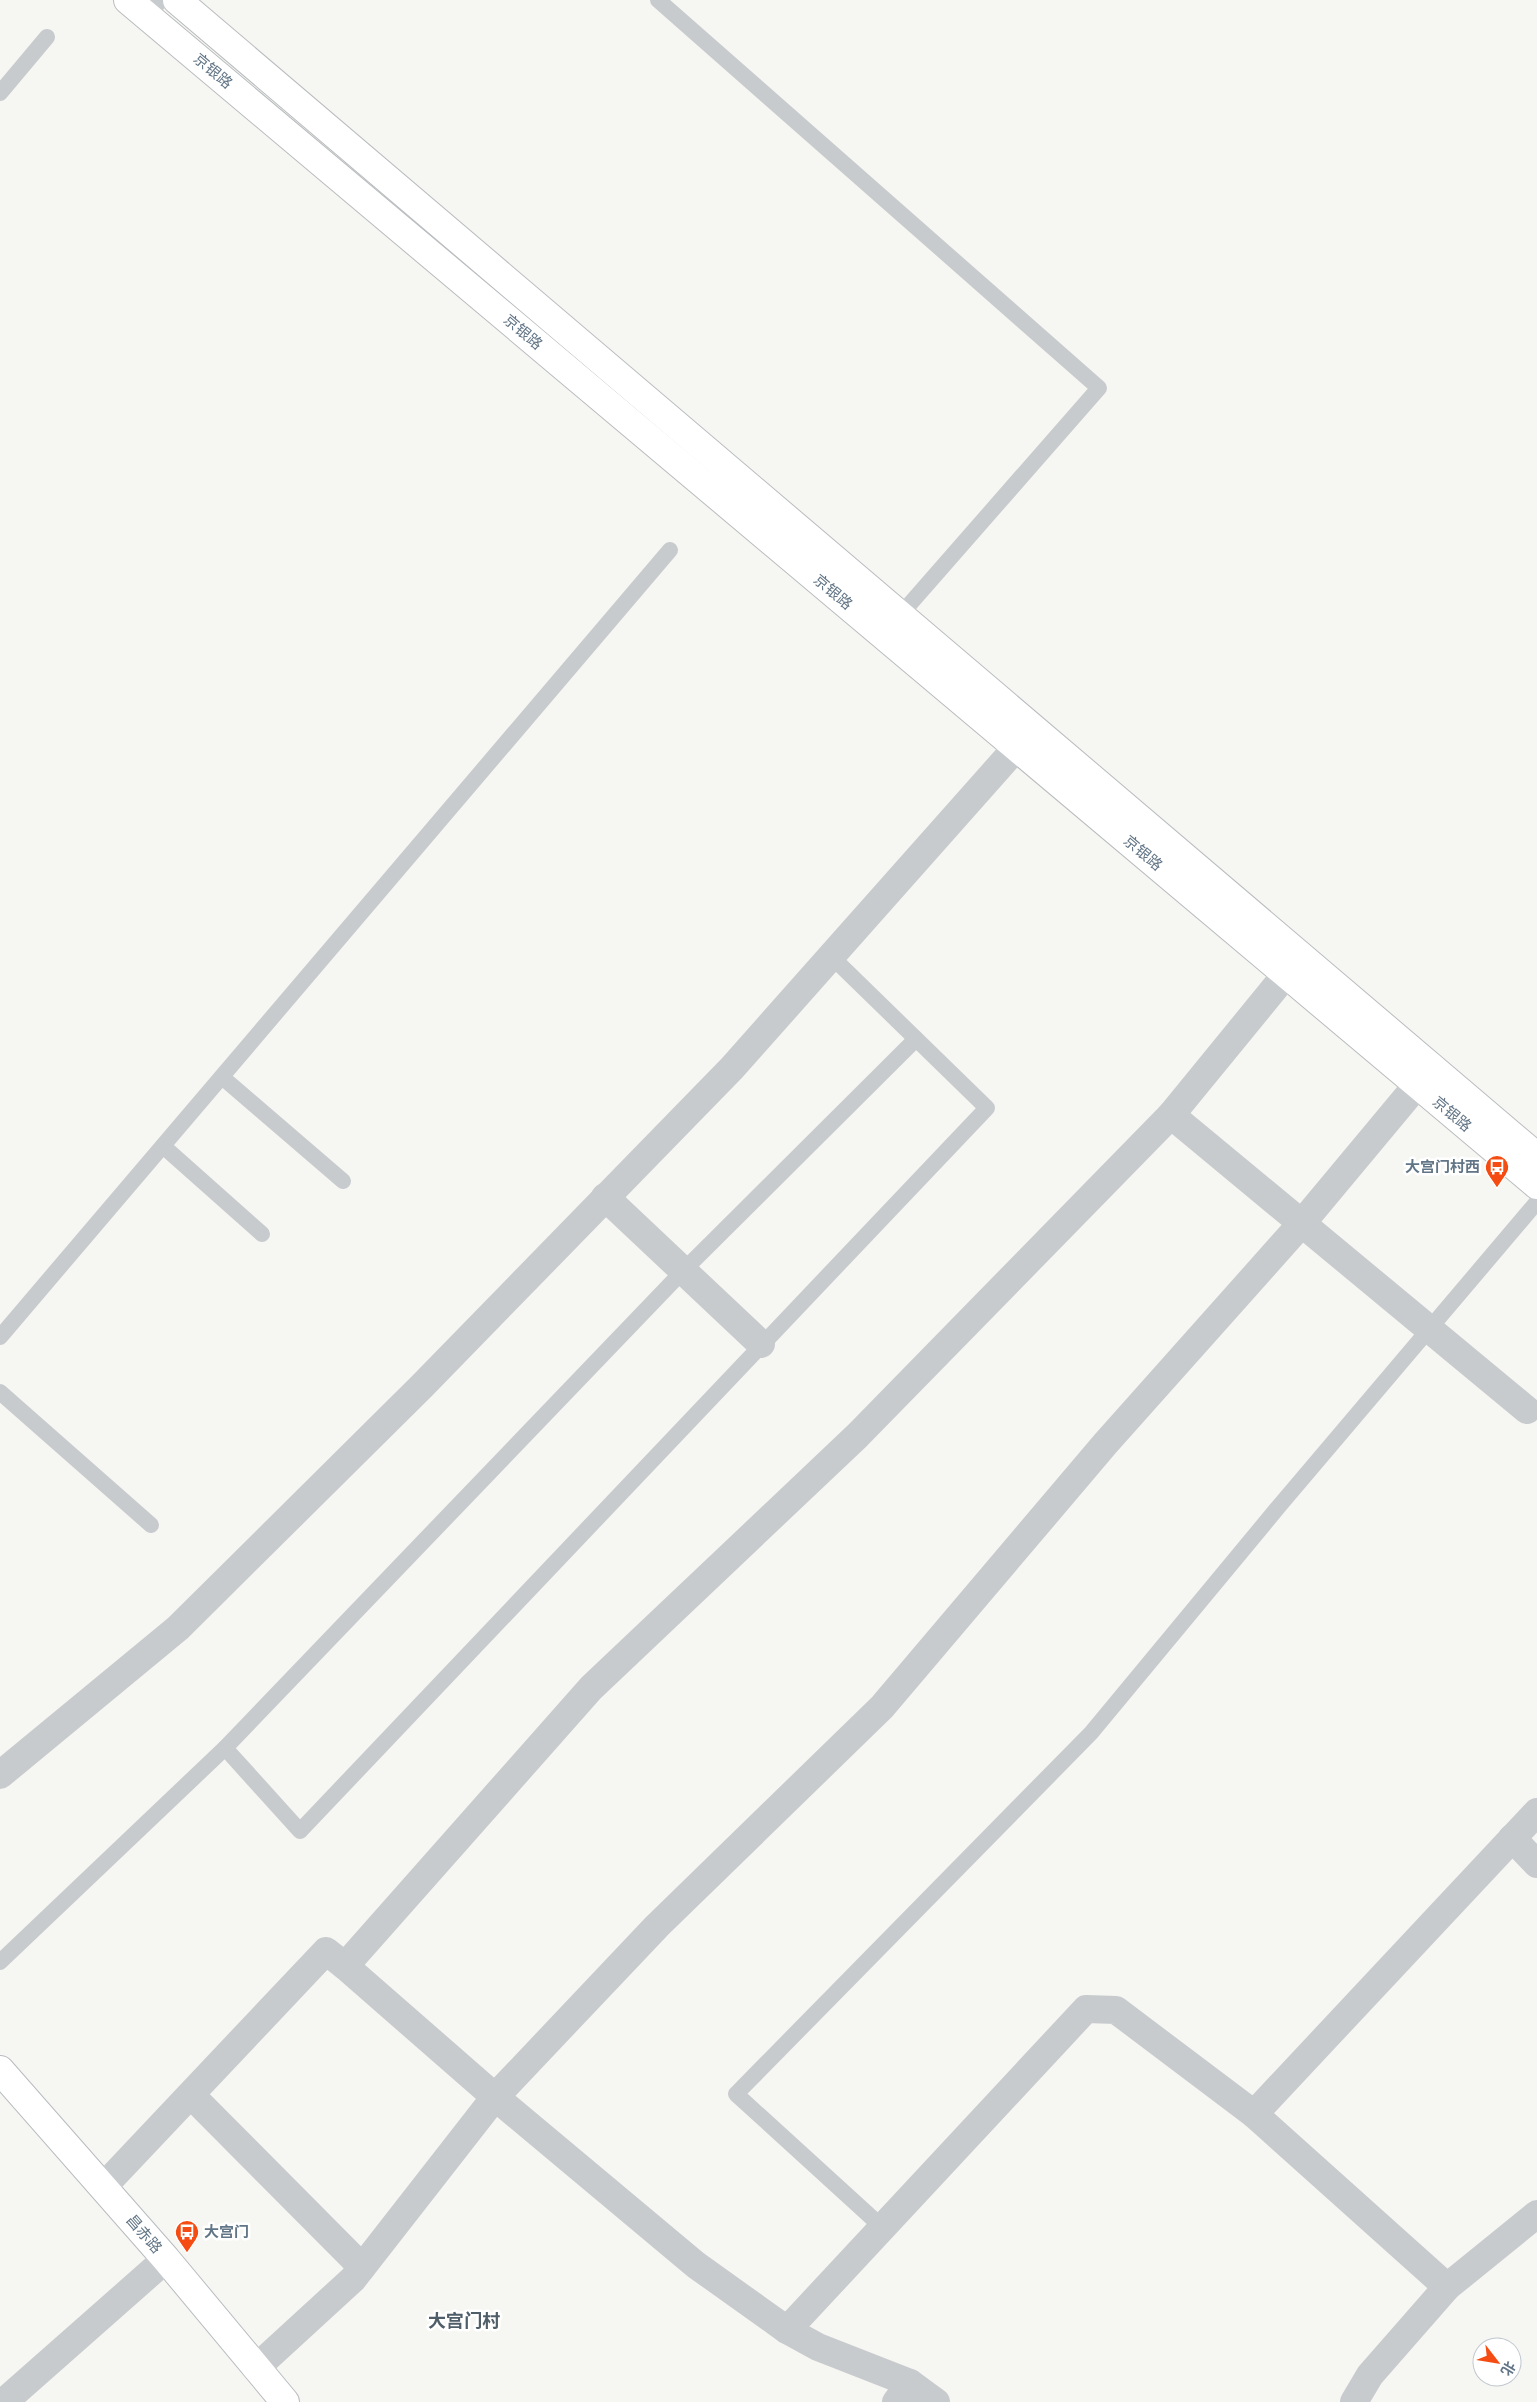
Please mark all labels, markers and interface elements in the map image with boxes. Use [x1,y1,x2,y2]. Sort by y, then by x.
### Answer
street label: 京银路 [190,50,236,92]
street label: 京银路 [500,311,546,353]
street label: 京银路 [810,571,856,613]
street label: 京银路 [1120,832,1166,874]
street label: 京银路 [1429,1093,1475,1135]
bus stop icon: 大宫门村西 [1484,1154,1510,1188]
place label: 大宫门村西 [1405,1158,1480,1176]
street label: 昌赤路 [122,2211,166,2257]
bus stop icon: 大宫门 [174,2219,200,2253]
place label: 大宫门 [204,2223,249,2241]
district label: 大宫门村 [428,2310,500,2332]
north arrow [1472,2337,1522,2387]
text: 北 [1497,2358,1519,2379]

